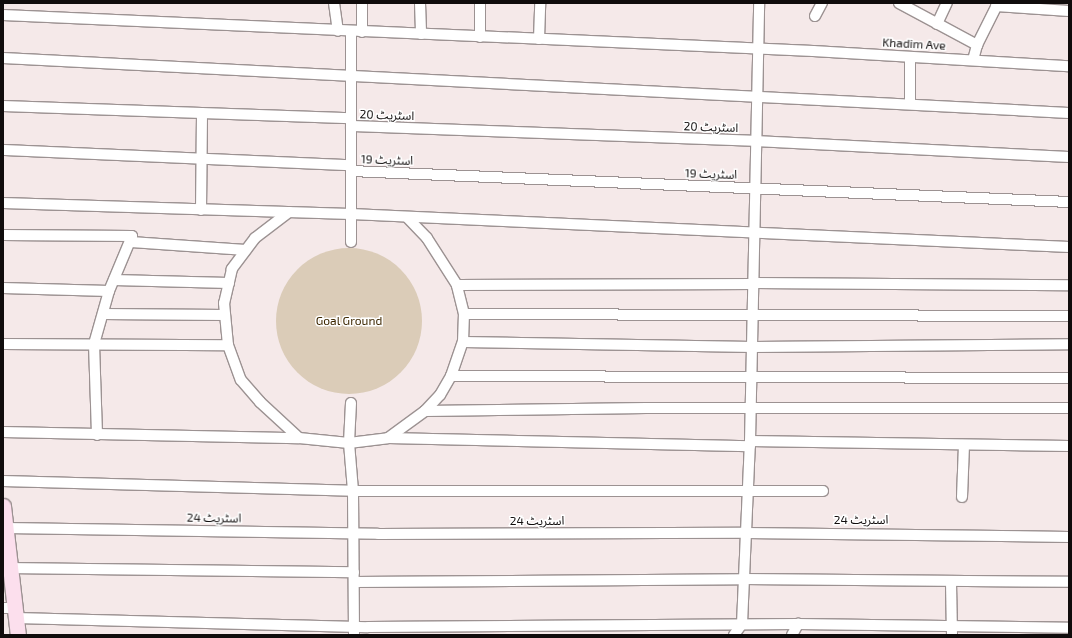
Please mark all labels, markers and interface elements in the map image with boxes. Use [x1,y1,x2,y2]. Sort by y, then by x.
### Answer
street label: Khadim Ave [882,35,946,53]
street label: اسٹریٹ 20 [360,107,414,123]
street label: اسٹریٹ 20 [684,119,738,135]
street label: اسٹریٹ 19 [361,152,413,168]
street label: اسٹریٹ 19 [685,166,737,182]
park label: Goal Ground [316,314,382,328]
street label: اسٹریٹ 24 [187,510,241,526]
street label: اسٹریٹ 24 [834,513,888,527]
street label: اسٹریٹ 24 [510,514,564,528]

